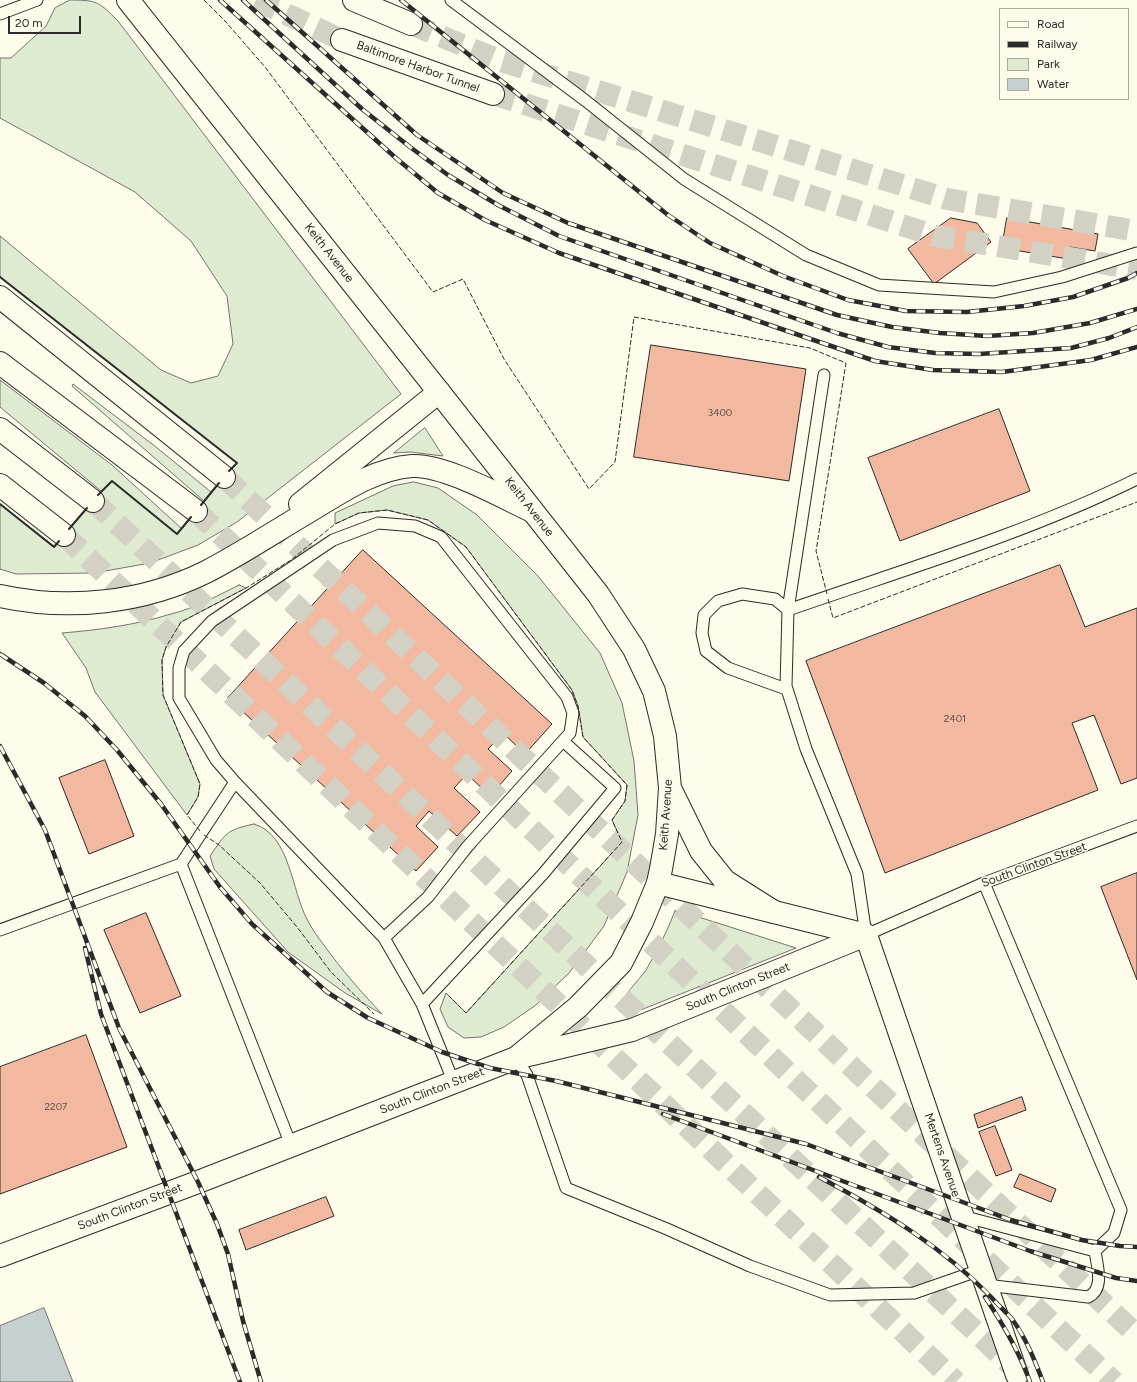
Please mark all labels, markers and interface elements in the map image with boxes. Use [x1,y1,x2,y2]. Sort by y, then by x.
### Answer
scale bar [10,8,83,34]
legend [999,8,1129,100]
text: 20 m [15,16,43,30]
text: Road [1037,17,1065,31]
text: Railway [1037,37,1078,51]
street label: Baltimore Harbor Tunnel [355,38,481,96]
text: Park [1037,57,1060,71]
text: Water [1037,77,1069,91]
street label: Keith Avenue [301,220,357,286]
house number: 3400 [708,407,732,419]
street label: Keith Avenue [501,474,557,540]
house number: 2401 [944,713,966,725]
street label: Keith Avenue [656,779,676,851]
street label: South Clinton Street [980,839,1088,891]
street label: South Clinton Street [684,960,792,1014]
street label: South Clinton Street [378,1064,486,1118]
house number: 2207 [45,1101,67,1113]
street label: Mertens Avenue [921,1111,963,1199]
street label: South Clinton Street [76,1180,184,1234]

